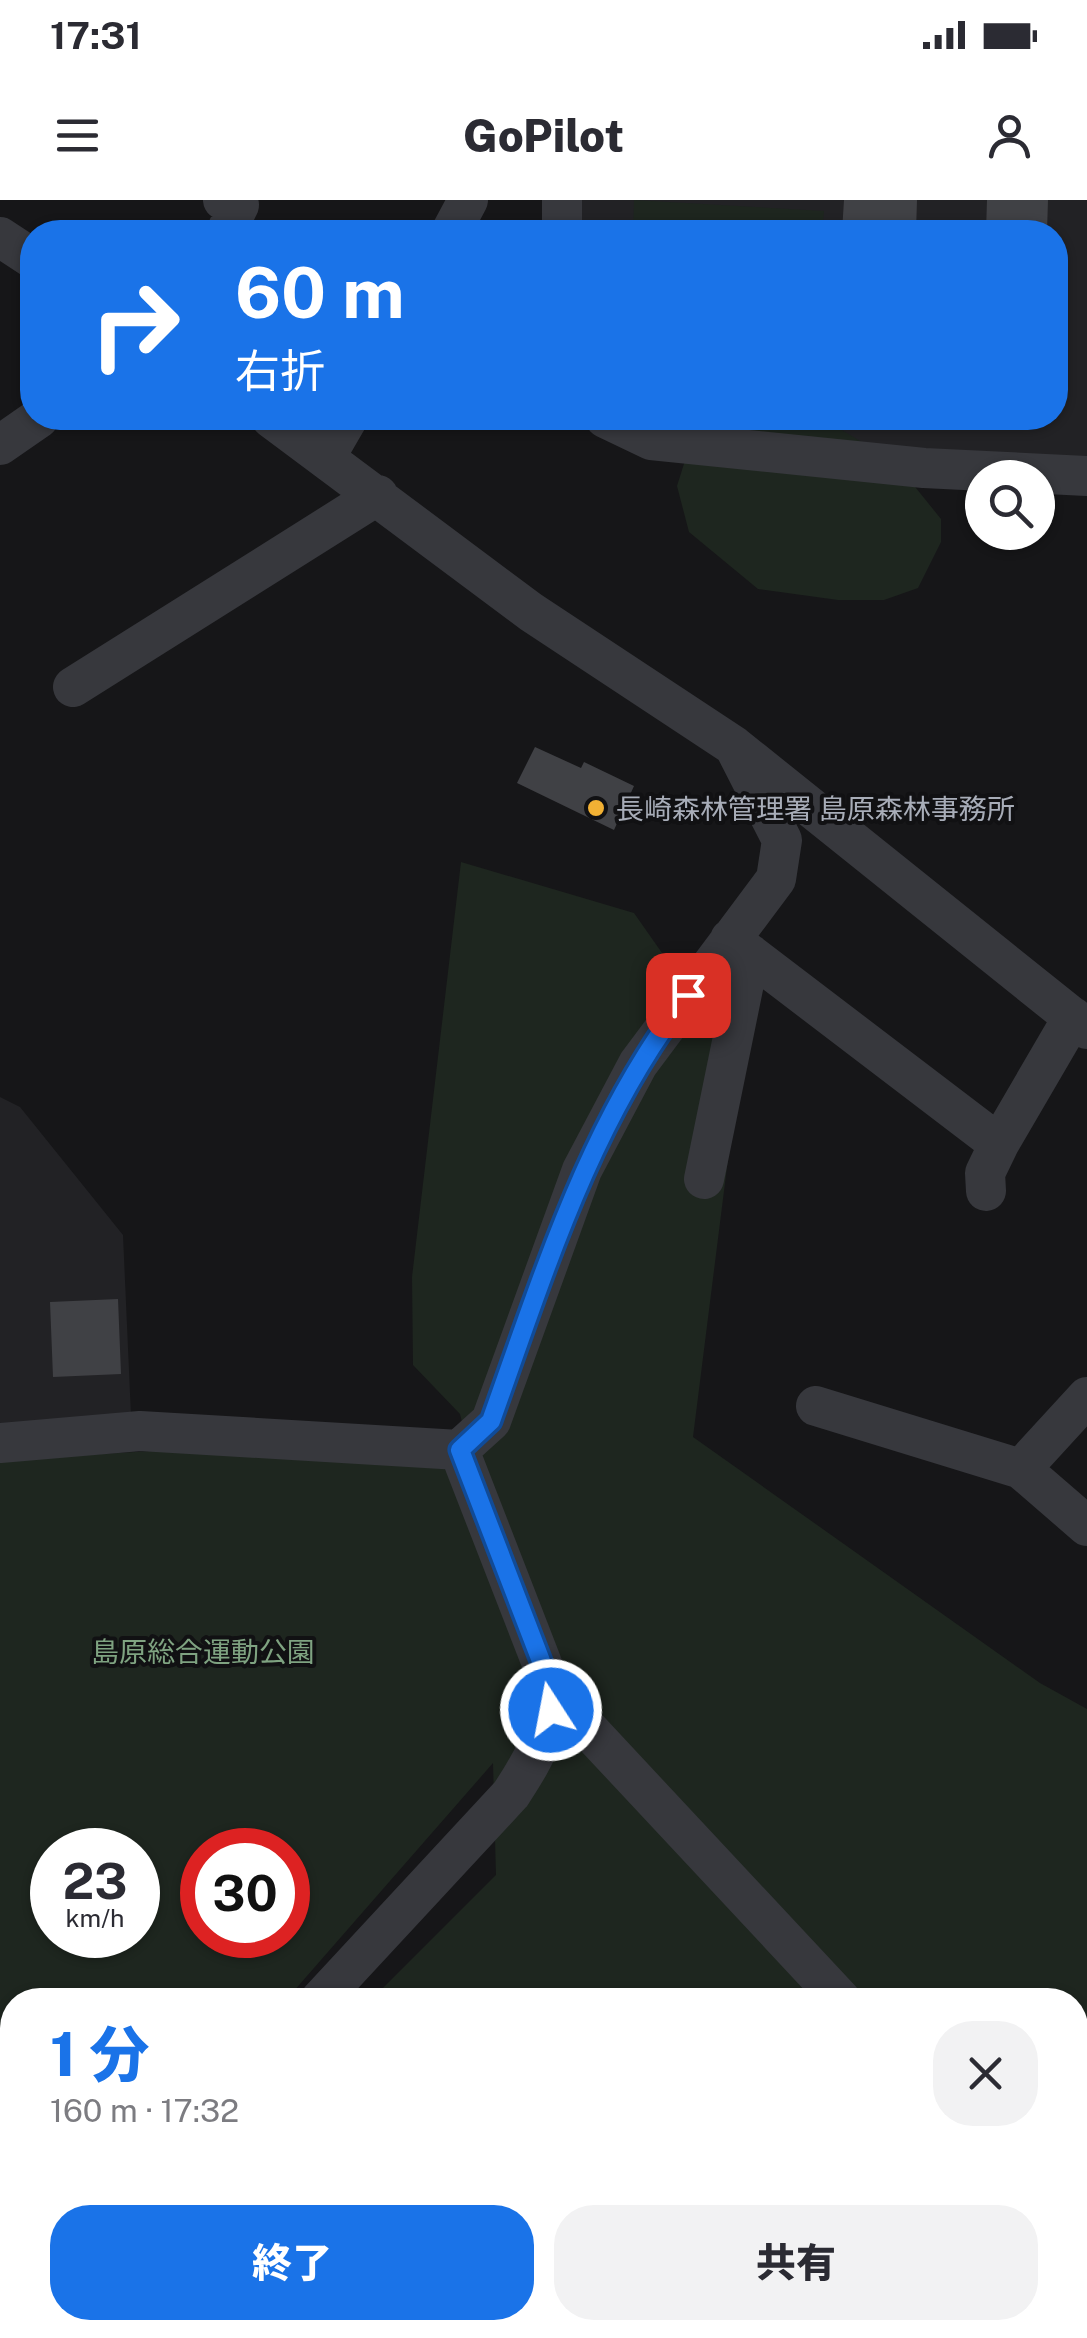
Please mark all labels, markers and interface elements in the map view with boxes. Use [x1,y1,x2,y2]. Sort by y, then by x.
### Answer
text: 17:31 [50,13,142,58]
icon: menu [50,108,105,163]
icon: person [982,108,1037,163]
text: GoPilot [463,109,624,162]
text: 60 m [235,251,405,334]
icon: right [70,260,200,390]
text: 右折 [235,344,325,397]
map controls [965,460,1055,550]
button: search [965,460,1055,550]
place label: 長崎森林管理署 島原森林事務所 [616,792,1015,825]
marker: 長崎森林管理署 島原森林事務所 [585,797,607,819]
pin [646,953,731,1038]
icon: arrive [661,968,716,1023]
park label: 島原総合運動公園 [91,1635,315,1668]
position arrow [499,1658,603,1762]
speed limit sign: 30 [180,1828,310,1958]
text: 23 [62,1851,128,1910]
text: km/h [66,1903,124,1933]
text: 1 分 [50,2019,149,2090]
button: close [933,2021,1038,2126]
text: 160 m · 17:32 [50,2092,239,2129]
button: 終了 [50,2205,534,2320]
button: 共有 [554,2205,1038,2320]

